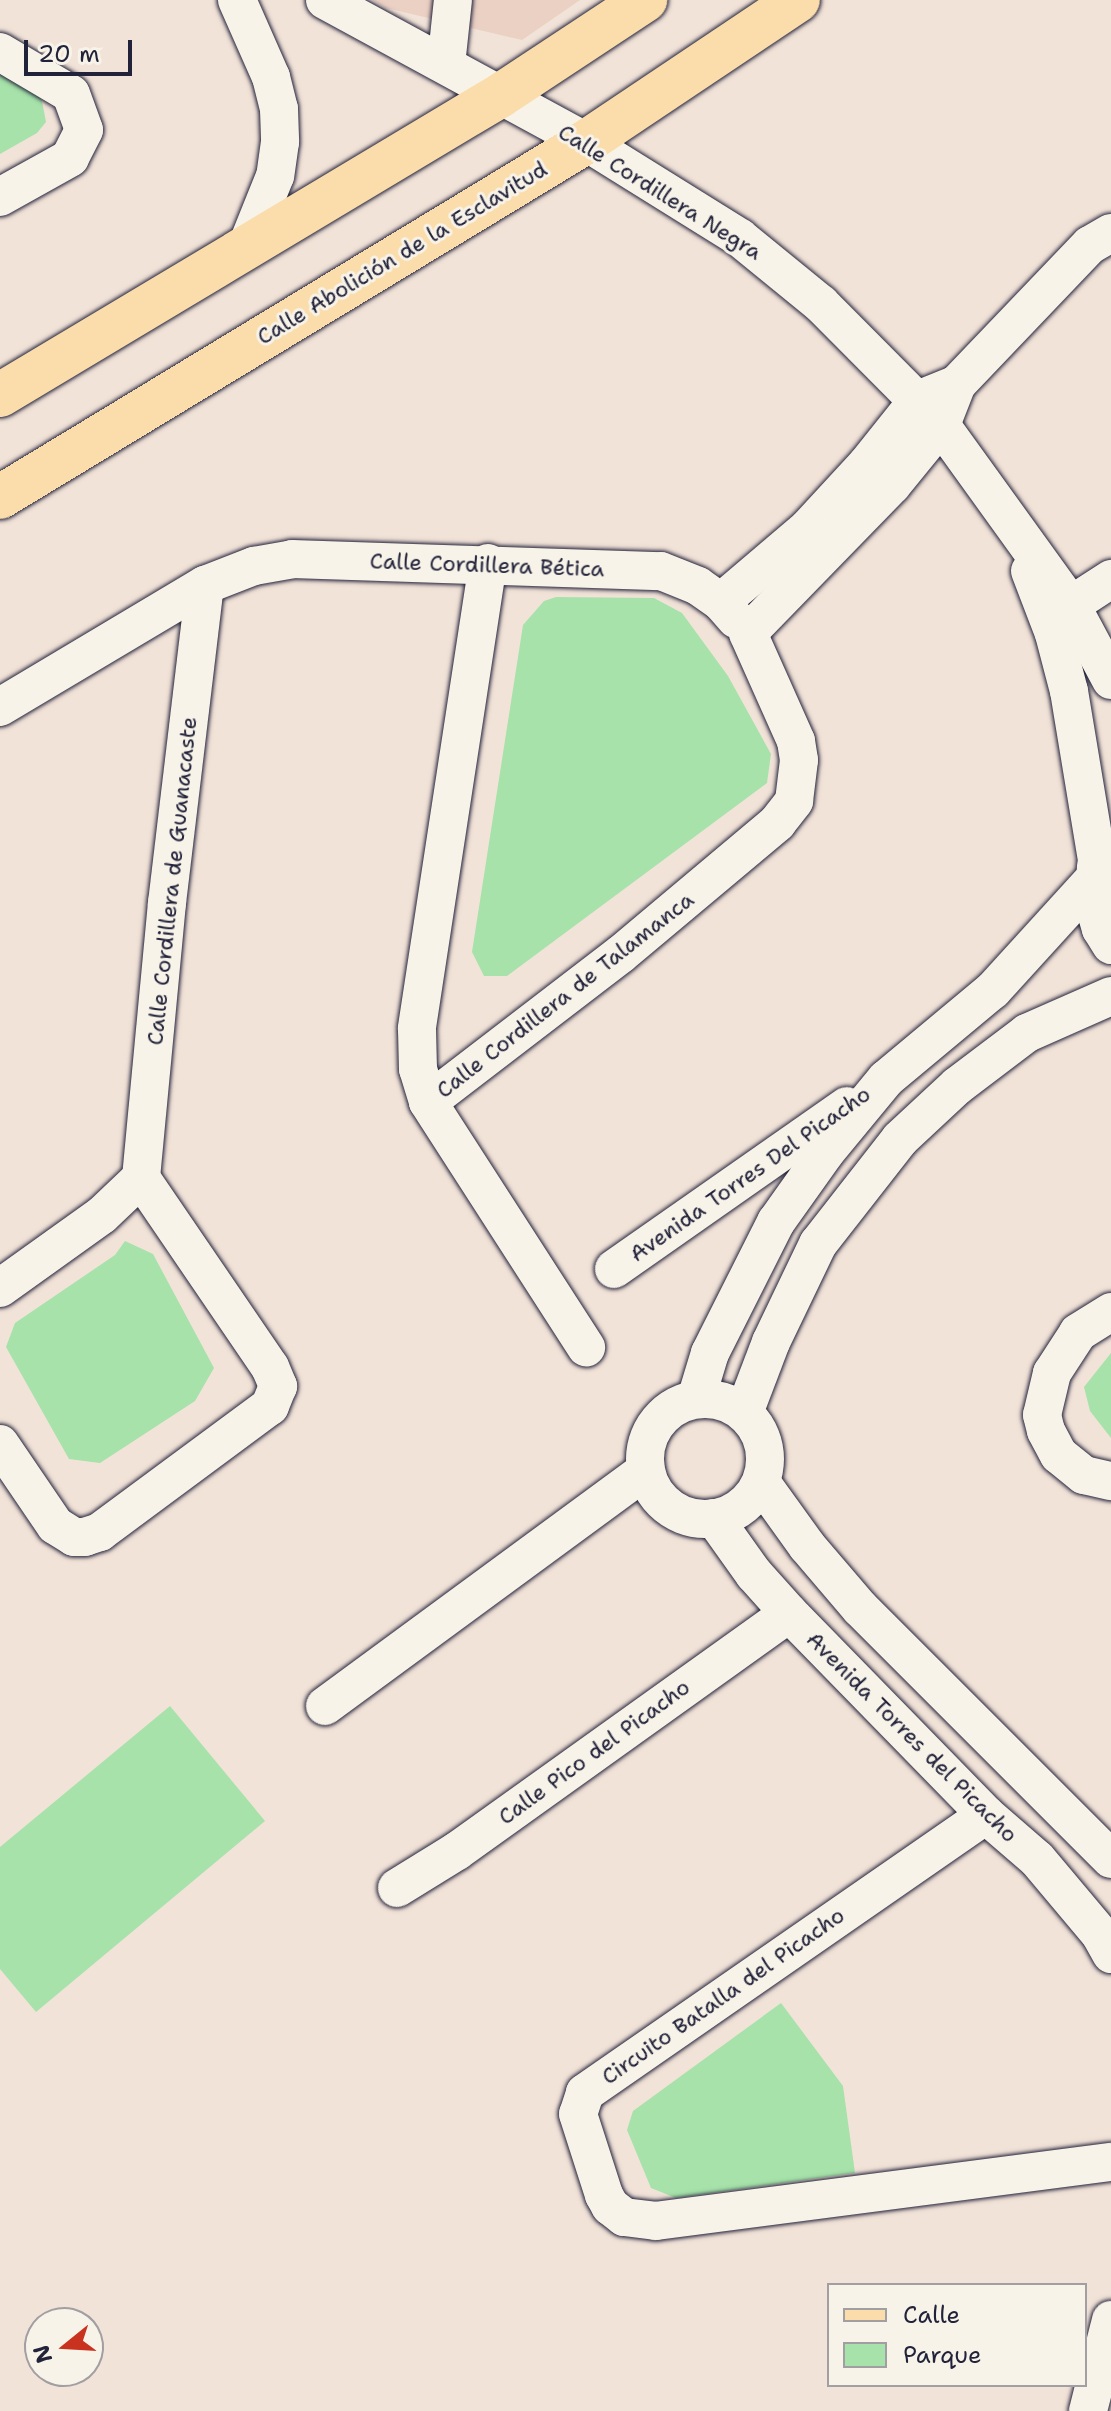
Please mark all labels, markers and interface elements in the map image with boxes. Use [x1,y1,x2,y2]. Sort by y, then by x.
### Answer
scale bar [28,24,136,74]
text: 20 m [38,38,100,70]
street label: Calle Cordillera Negra [553,119,767,265]
street label: Calle Abolición de la Esclavitud [252,156,552,350]
street label: Calle Cordillera Bética [369,548,605,582]
street label: Calle Cordillera de Guanacaste [142,715,202,1047]
street label: Calle Cordillera de Talamanca [431,886,699,1104]
street label: Avenida Torres Del Picacho [624,1081,876,1267]
street label: Avenida Torres del Picacho [801,1626,1023,1848]
street label: Calle Pico del Picacho [493,1674,695,1830]
street label: Circuito Batalla del Picacho [596,1902,850,2090]
legend [827,2283,1087,2387]
text: Calle [903,2299,960,2331]
north arrow [24,2307,104,2387]
text: Parque [903,2339,982,2371]
text: N [26,2341,59,2367]

